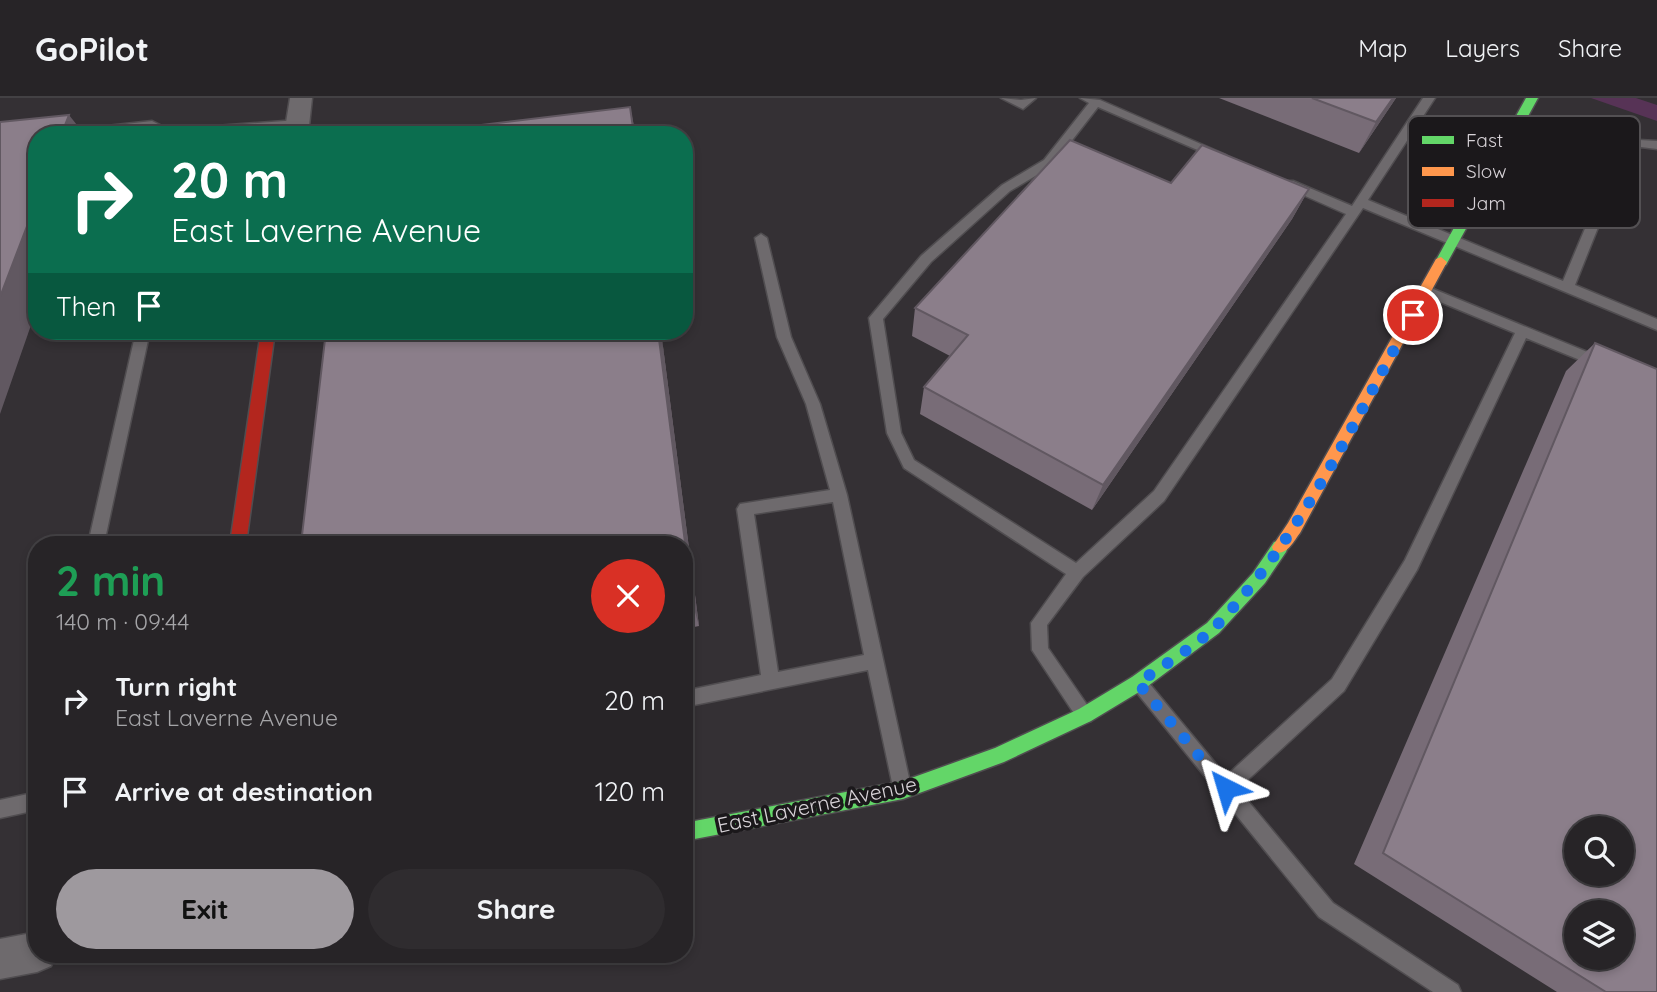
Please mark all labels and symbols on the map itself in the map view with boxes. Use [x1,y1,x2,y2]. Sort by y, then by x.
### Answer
legend [1408,116,1640,228]
text: Fast [1466,128,1503,152]
text: Slow [1466,159,1507,183]
text: Jam [1466,191,1506,215]
pin [1383,285,1443,345]
position arrow [1189,751,1263,825]
street label: East Laverne Avenue [715,770,919,838]

